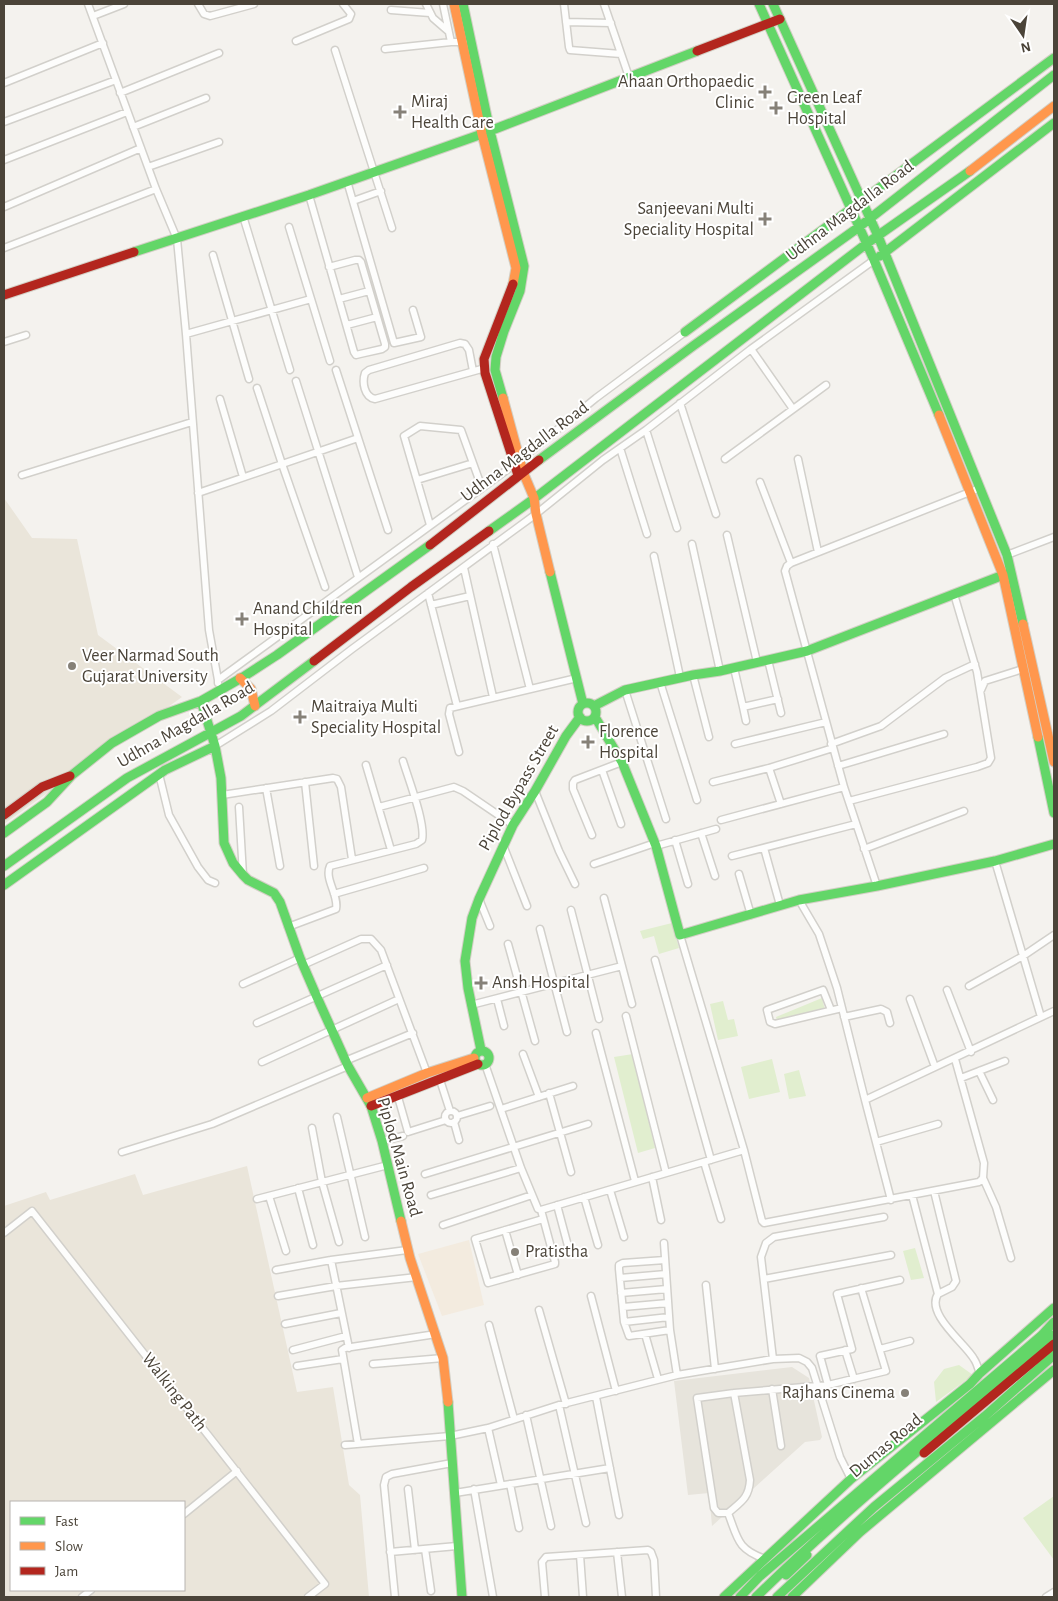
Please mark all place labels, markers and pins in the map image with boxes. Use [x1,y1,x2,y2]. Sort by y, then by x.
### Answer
place label: Ahaan Orthopaedic Clinic [618,73,754,112]
marker: Ahaan Orthopaedic Clinic [758,85,772,99]
place label: Green Leaf Hospital [787,89,863,128]
place label: Miraj Health Care [411,93,494,132]
marker: Green Leaf Hospital [769,101,783,115]
marker: Miraj Health Care [393,105,407,119]
place label: Sanjeevani Multi Speciality Hospital [624,200,754,239]
marker: Sanjeevani Multi Speciality Hospital [758,212,772,226]
place label: Anand Children Hospital [253,600,362,639]
marker: Anand Children Hospital [235,612,249,626]
place label: Veer Narmad South Gujarat University [82,647,219,686]
marker: Veer Narmad South Gujarat University [66,660,78,672]
place label: Maitraiya Multi Speciality Hospital [311,698,441,737]
marker: Maitraiya Multi Speciality Hospital [293,710,307,724]
place label: Florence Hospital [599,723,659,762]
marker: Florence Hospital [581,735,595,749]
place label: Ansh Hospital [492,974,590,992]
marker: Ansh Hospital [474,976,488,990]
place label: Pratistha [525,1243,588,1261]
marker: Pratistha [509,1246,521,1258]
place label: Rajhans Cinema [782,1384,895,1402]
marker: Rajhans Cinema [899,1387,911,1399]

